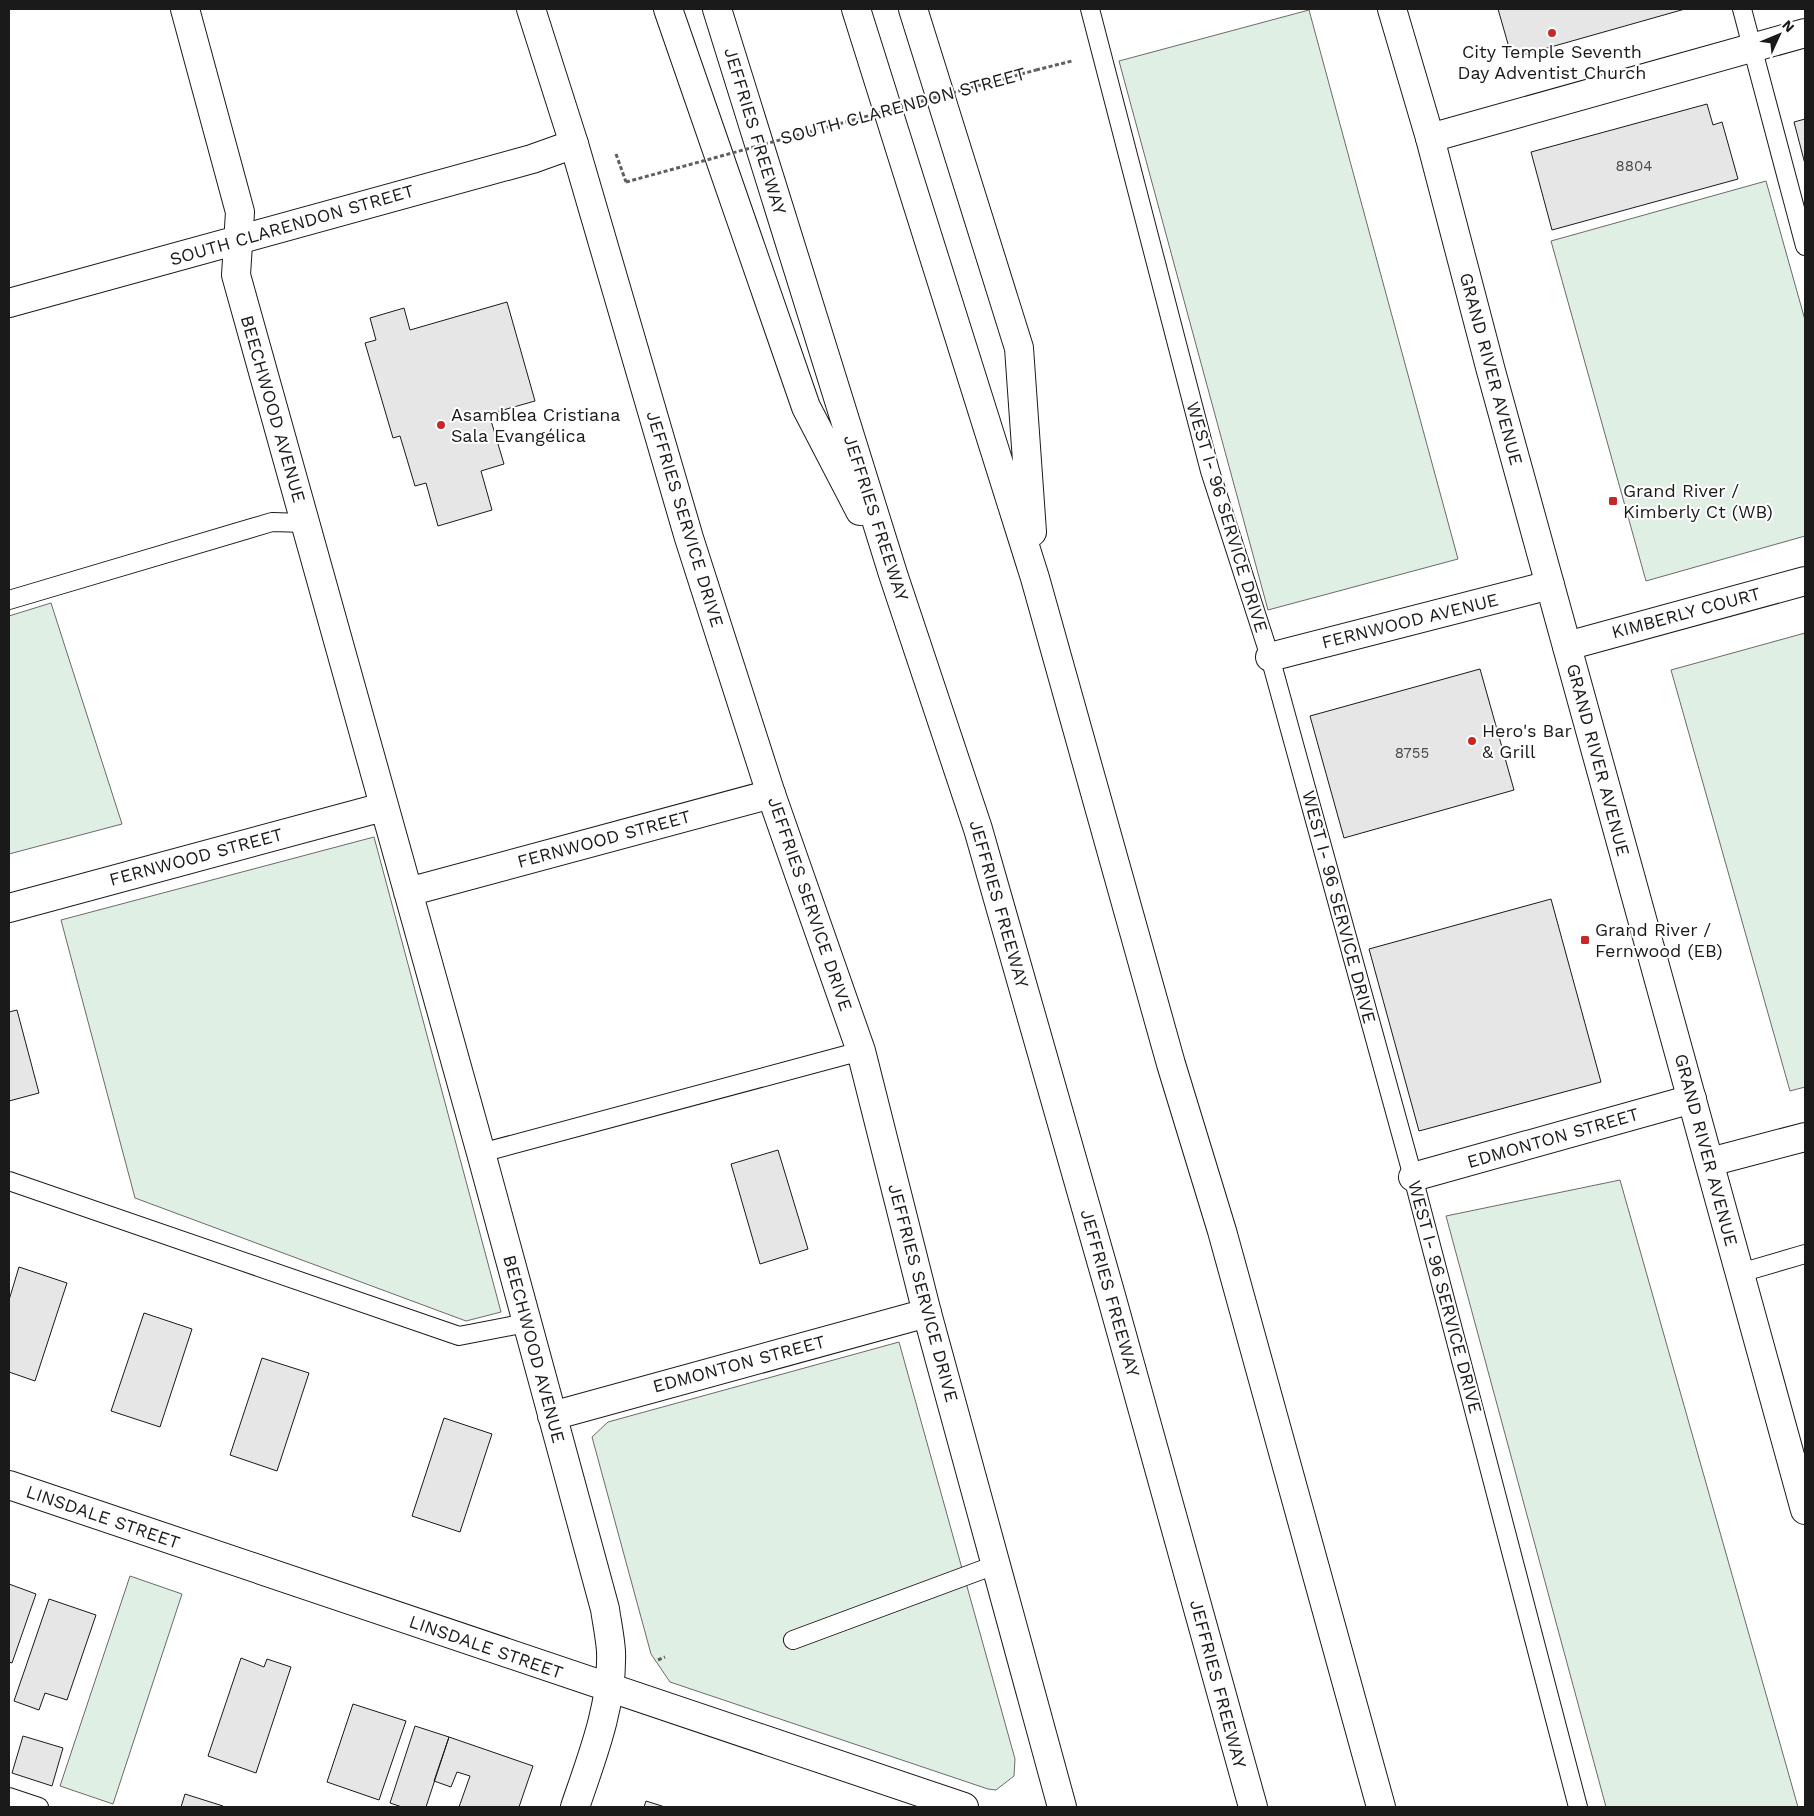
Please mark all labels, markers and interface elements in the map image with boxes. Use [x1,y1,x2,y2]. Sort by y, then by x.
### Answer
north arrow [1754,10,1804,60]
text: N [1779,17,1798,35]
marker: City Temple Seventh Day Adventist Church [1546,27,1558,39]
place label: City Temple Seventh Day Adventist Church [1457,41,1647,83]
street label: JEFFRIES FREEWAY [720,45,791,218]
street label: SOUTH CLARENDON STREET [778,63,1028,148]
house number: 8804 [1616,157,1652,175]
street label: SOUTH CLARENDON STREET [167,180,417,269]
street label: GRAND RIVER AVENUE [1456,270,1527,467]
street label: BEECHWOOD AVENUE [237,313,310,505]
street label: WEST I- 96 SERVICE DRIVE [1182,399,1273,635]
place label: Asamblea Cristiana Sala Evangélica [451,404,621,446]
street label: JEFFRIES SERVICE DRIVE [643,408,728,630]
marker: Asamblea Cristiana Sala Evangélica [435,419,447,431]
street label: JEFFRIES FREEWAY [840,432,914,604]
place label: Grand River / Kimberly Ct (WB) [1623,480,1773,522]
marker: Grand River / Kimberly Ct (WB) [1607,495,1619,507]
street label: KIMBERLY COURT [1609,583,1763,642]
street label: FERNWOOD AVENUE [1319,588,1500,653]
street label: GRAND RIVER AVENUE [1563,661,1634,858]
place label: Hero's Bar & Grill [1482,720,1572,762]
marker: Hero's Bar & Grill [1466,735,1478,747]
house number: 8755 [1395,744,1429,762]
street label: WEST I- 96 SERVICE DRIVE [1298,788,1381,1026]
street label: JEFFRIES SERVICE DRIVE [764,794,857,1014]
street label: FERNWOOD STREET [515,805,693,872]
street label: JEFFRIES FREEWAY [965,818,1034,991]
street label: FERNWOOD STREET [107,823,285,890]
place label: Grand River / Fernwood (EB) [1595,919,1723,961]
marker: Grand River / Fernwood (EB) [1579,934,1591,946]
street label: GRAND RIVER AVENUE [1671,1051,1742,1248]
street label: EDMONTON STREET [1465,1103,1641,1172]
street label: WEST I- 96 SERVICE DRIVE [1404,1178,1487,1416]
street label: JEFFRIES SERVICE DRIVE [884,1181,963,1404]
street label: JEFFRIES FREEWAY [1076,1207,1145,1380]
street label: BEECHWOOD AVENUE [499,1253,570,1445]
street label: EDMONTON STREET [650,1330,827,1397]
street label: LINSDALE STREET [23,1480,183,1553]
street label: JEFFRIES FREEWAY [1186,1597,1251,1771]
street label: LINSDALE STREET [406,1610,566,1683]

